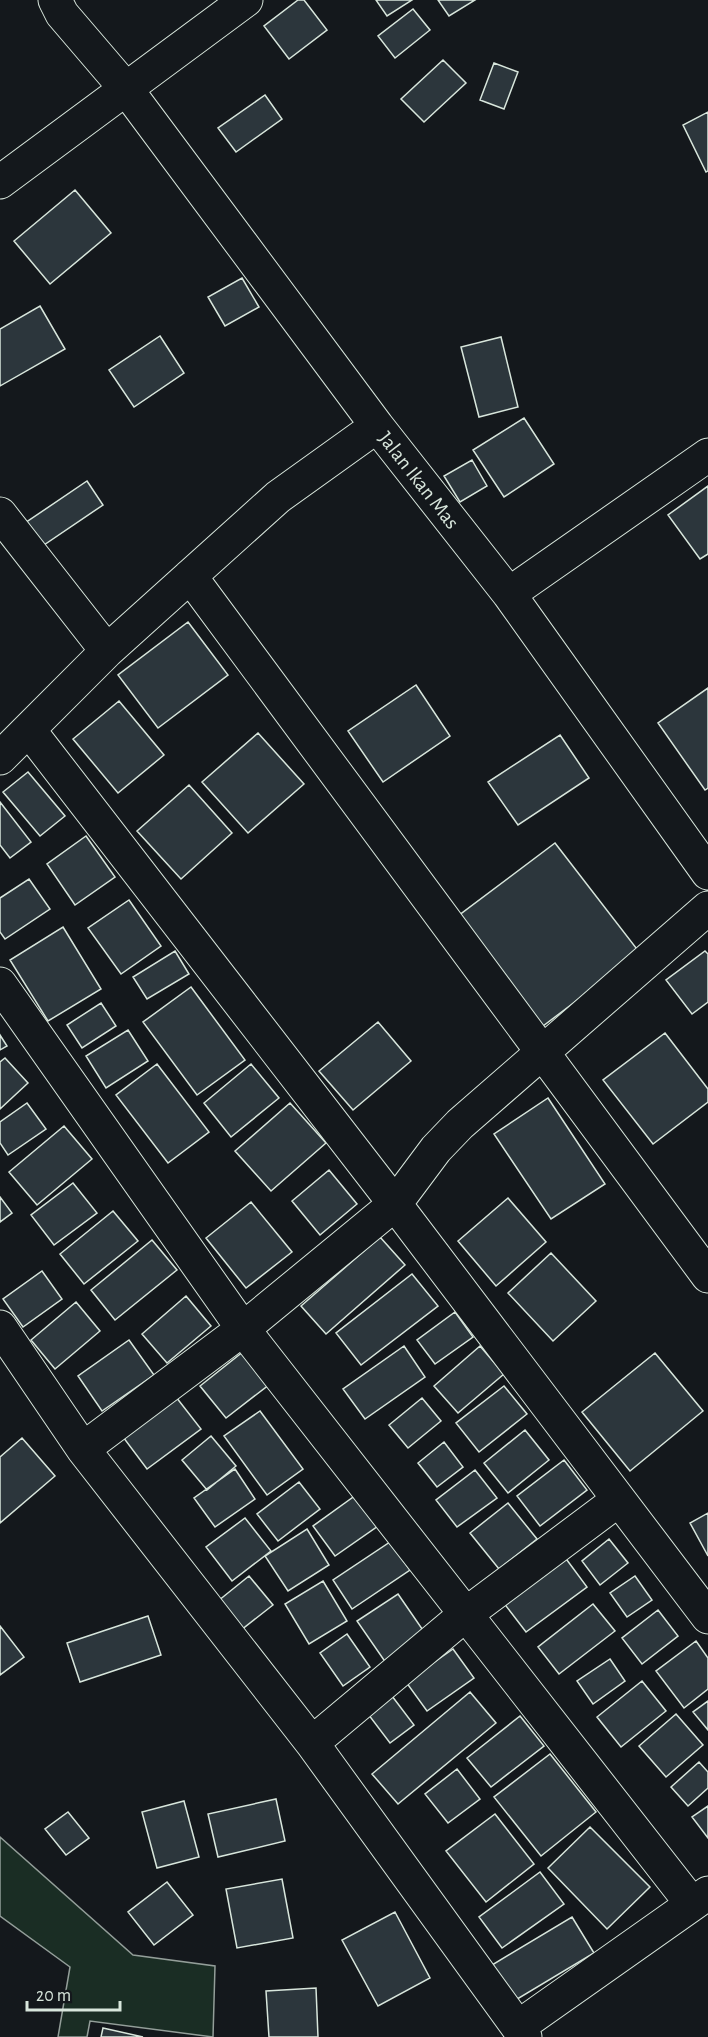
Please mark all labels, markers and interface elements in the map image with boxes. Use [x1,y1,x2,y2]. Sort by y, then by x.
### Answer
street label: Jalan Ikan Mas [374,428,463,533]
scale bar [27,1974,120,2012]
text: 20 m [36,1987,71,2005]

